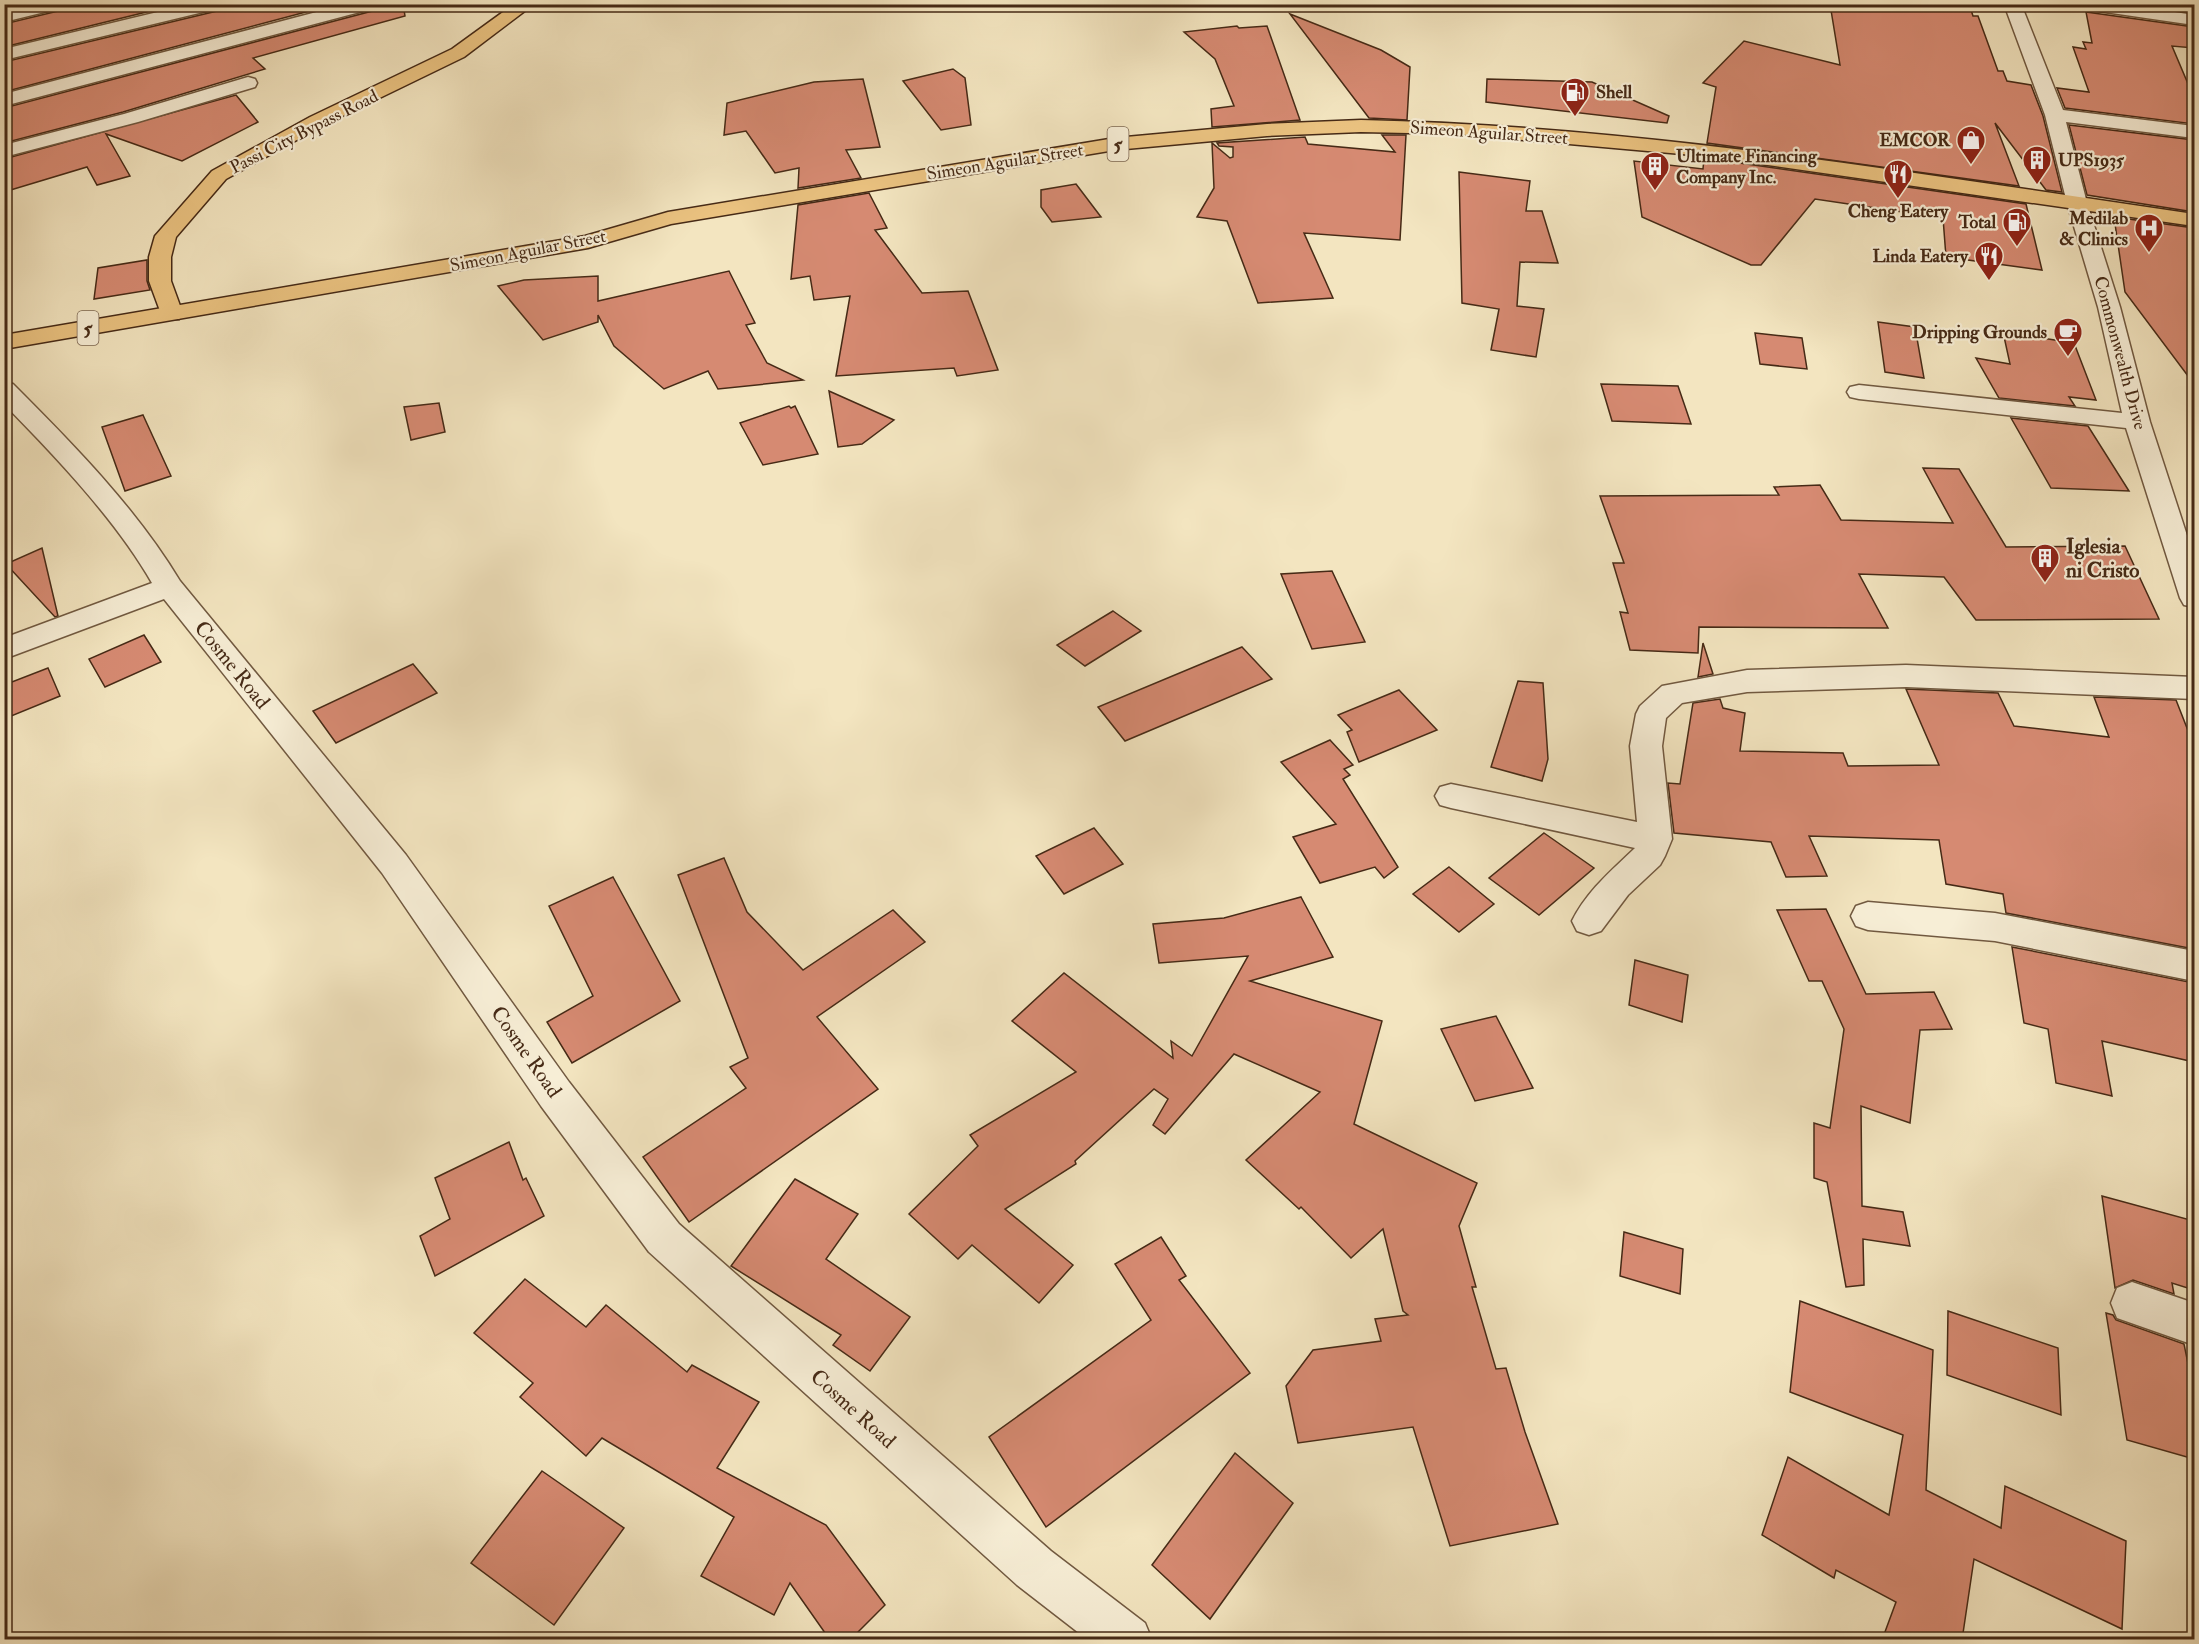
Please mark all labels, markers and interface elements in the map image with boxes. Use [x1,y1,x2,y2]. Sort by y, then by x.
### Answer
fuel station icon: Shell [1559,76,1591,118]
place label: Shell [1596,81,1633,104]
street label: Passi City Bypass Road [226,85,382,179]
street label: Simeon Aguilar Street [1409,116,1569,150]
shop icon: EMCOR [1955,124,1987,166]
road number: 5 [1108,127,1128,161]
place label: EMCOR [1879,129,1951,152]
street label: Simeon Aguilar Street [925,138,1085,186]
building icon: UPS1935 [2021,144,2053,186]
place label: Ultimate Financing Company Inc. [1676,145,1818,189]
place label: UPS1935 [2058,149,2125,172]
building icon: Ultimate Financing Company Inc. [1639,150,1671,192]
restaurant icon: Cheng Eatery [1882,158,1914,200]
place label: Cheng Eatery [1848,200,1949,223]
fuel station icon: Total [2001,206,2033,248]
place label: Medilab & Clinics [2059,207,2128,251]
place label: Total [1957,211,1996,234]
hospital icon: Medilab & Clinics [2133,212,2165,254]
street label: Simeon Aguilar Street [448,225,608,277]
restaurant icon: Linda Eatery [1973,240,2005,282]
place label: Linda Eatery [1873,245,1969,268]
street label: Commonwealth Drive [2088,274,2152,433]
road number: 5 [78,311,98,345]
cafe icon: Dripping Grounds [2052,316,2084,358]
place label: Dripping Grounds [1912,321,2047,344]
place label: Iglesia ni Cristo [2065,533,2139,584]
building icon: Iglesia ni Cristo [2029,542,2061,584]
street label: Cosme Road [188,615,276,715]
street label: Cosme Road [485,1001,568,1104]
street label: Cosme Road [805,1363,902,1455]

